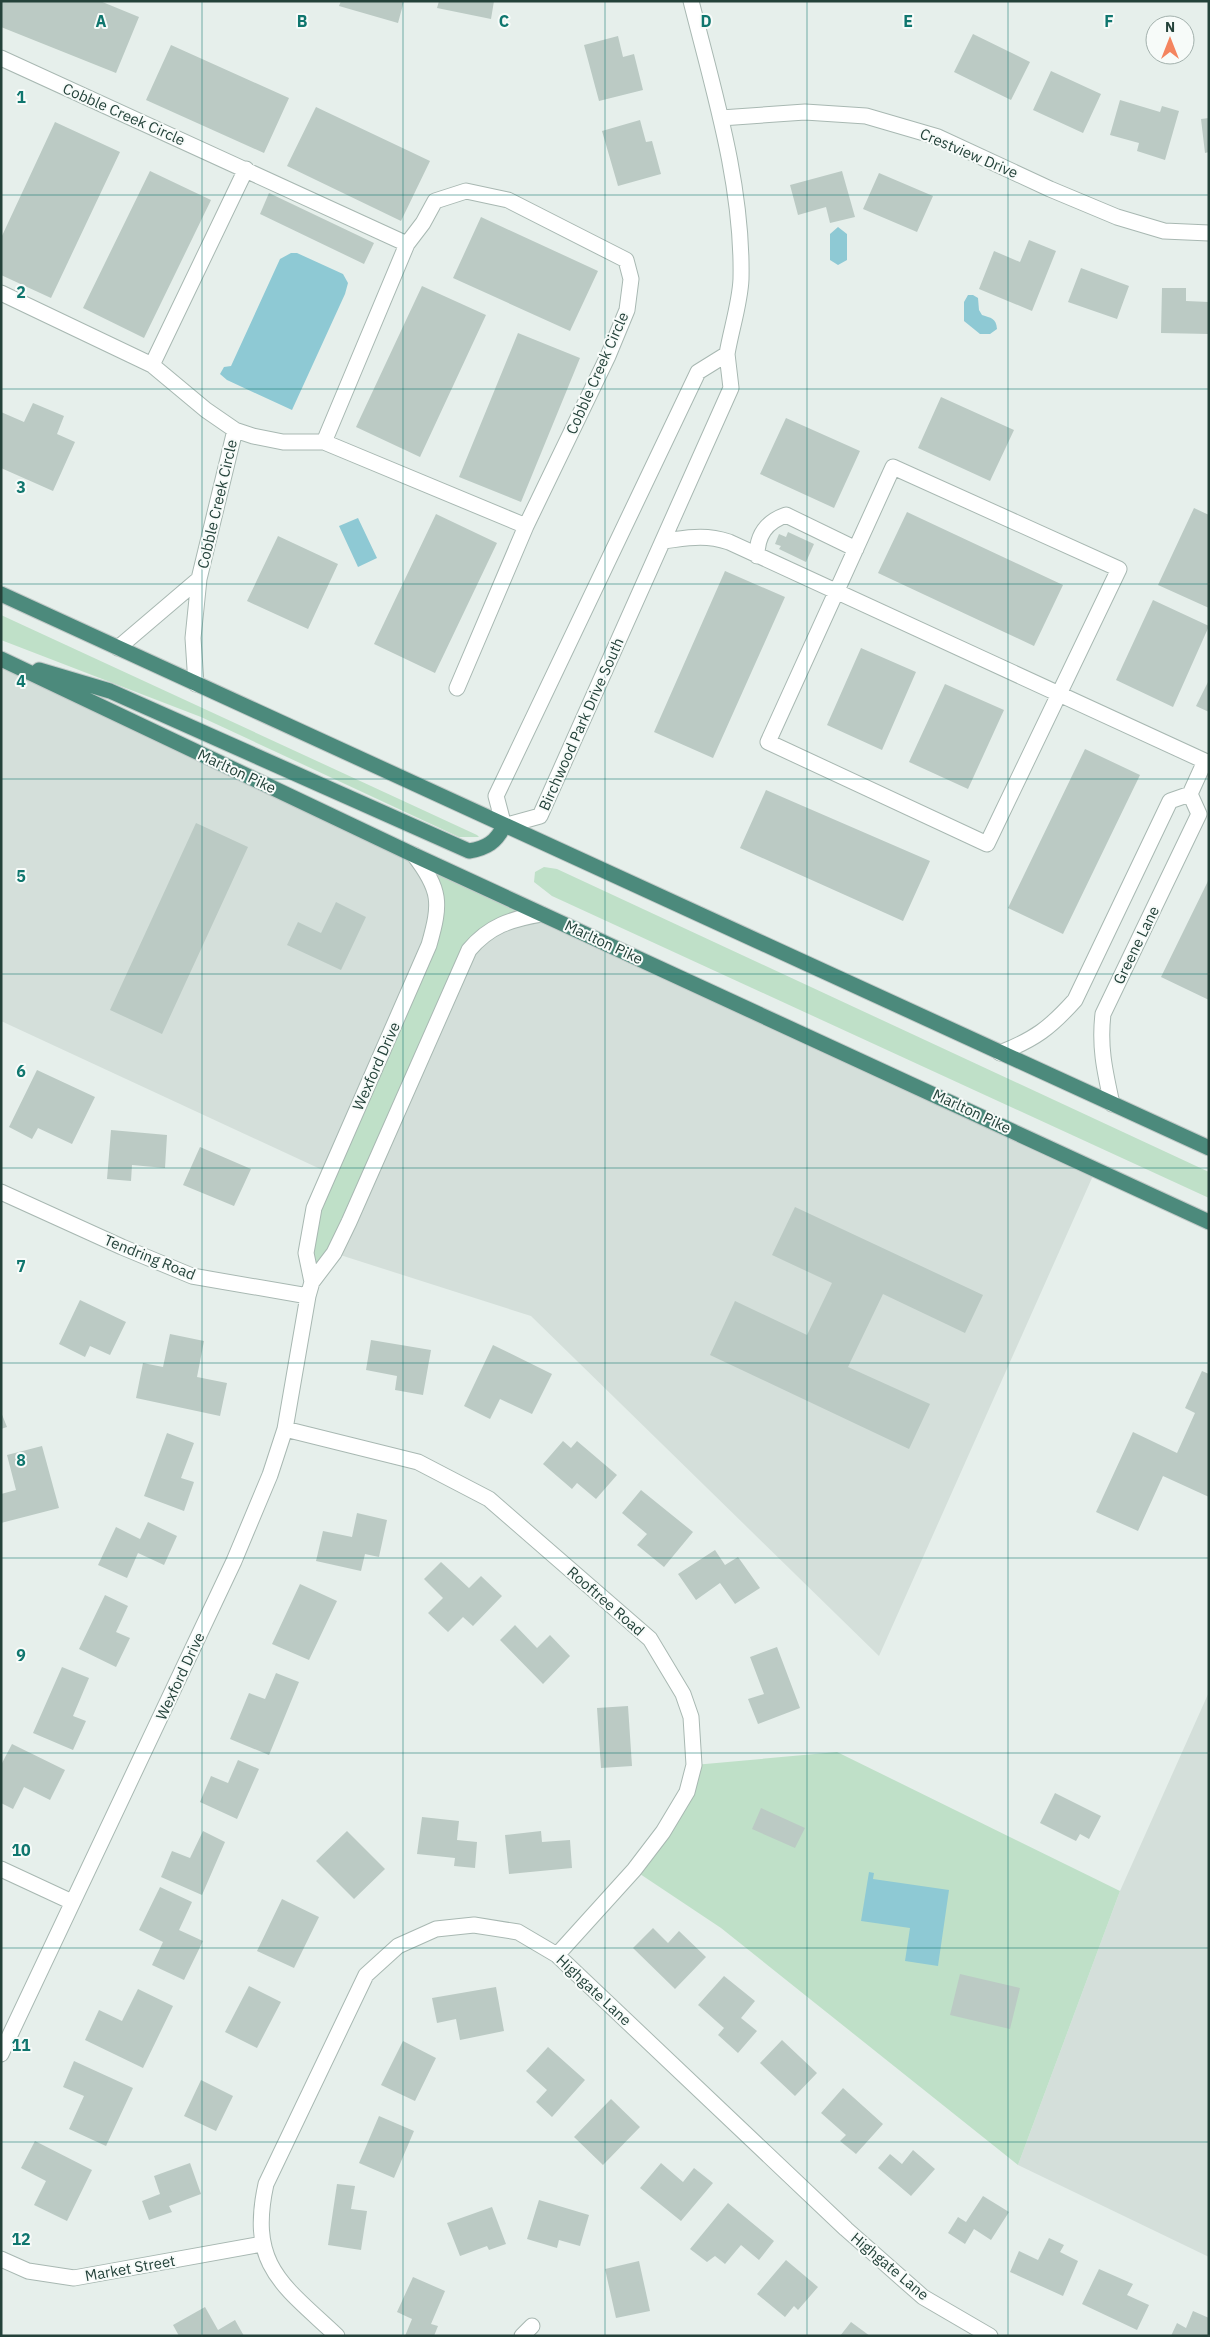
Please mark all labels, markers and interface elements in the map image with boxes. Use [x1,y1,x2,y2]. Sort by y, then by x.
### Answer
text: A [96,11,107,31]
text: B [297,11,308,31]
text: C [499,11,509,31]
text: D [700,11,712,31]
text: E [903,11,913,31]
text: F [1104,11,1114,31]
north arrow [1145,15,1195,65]
text: N [1165,18,1175,36]
street label: Cobble Creek Circle [60,78,188,150]
text: 1 [16,87,26,107]
street label: Crestview Drive [917,124,1021,182]
text: 2 [16,282,26,302]
street label: Cobble Creek Circle [561,309,633,437]
street label: Cobble Creek Circle [193,438,241,570]
text: 3 [16,477,26,497]
street label: Birchwood Park Drive South [534,635,628,813]
text: 4 [16,671,26,691]
street label: Marlton Pike [195,745,279,797]
text: 5 [16,866,26,886]
street label: Greene Lane [1109,903,1163,987]
street label: Marlton Pike [562,916,646,968]
street label: Wexford Drive [348,1019,404,1113]
text: 6 [16,1061,26,1081]
street label: Marlton Pike [930,1085,1014,1137]
street label: Tendring Road [102,1230,198,1284]
text: 7 [16,1256,26,1276]
text: 8 [16,1450,26,1470]
street label: Rooftree Road [563,1562,649,1640]
street label: Wexford Drive [151,1629,209,1723]
text: 9 [16,1645,26,1665]
text: 10 [11,1840,31,1860]
street label: Highgate Lane [552,1950,636,2030]
text: 11 [11,2035,31,2055]
street label: Highgate Lane [847,2228,933,2304]
text: 12 [11,2229,31,2249]
street label: Market Street [83,2251,177,2285]

